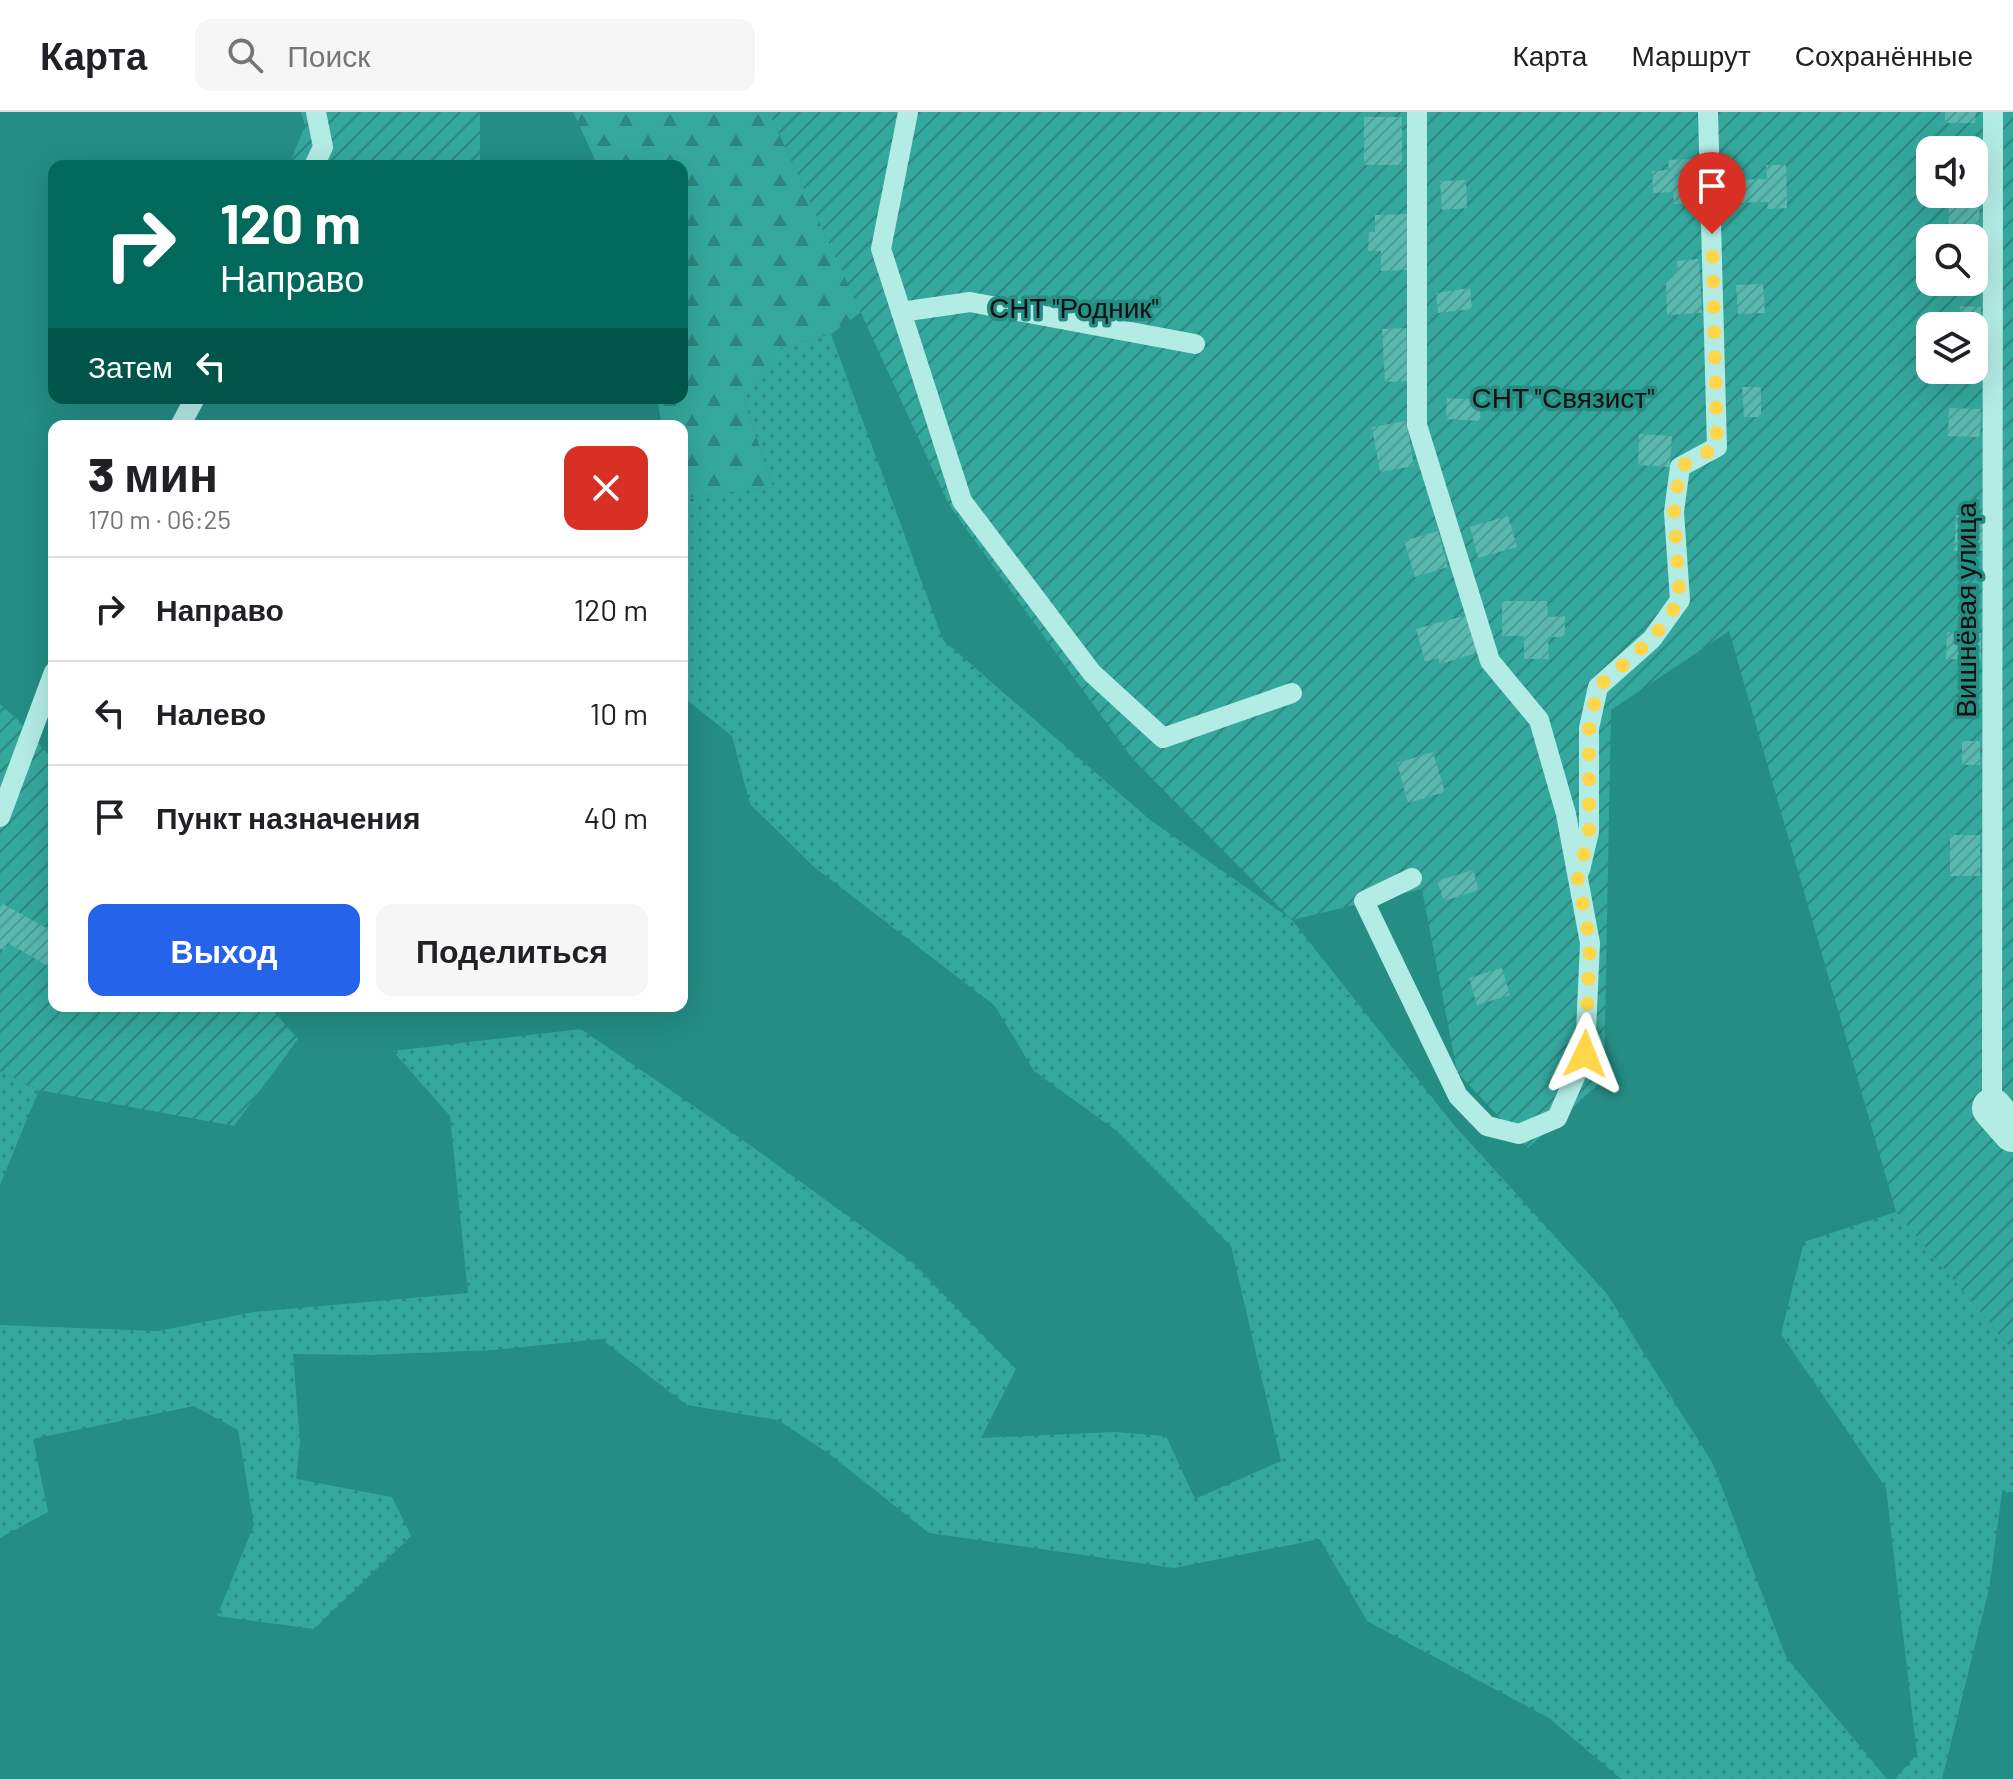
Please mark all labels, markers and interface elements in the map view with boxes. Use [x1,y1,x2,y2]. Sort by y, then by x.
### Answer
search box [195,19,755,91]
text: Карта [40,32,147,78]
icon: search [223,33,267,77]
text: Поиск [287,37,370,73]
text: Карта [1512,38,1587,72]
text: Маршрут [1631,38,1751,72]
text: Сохранённые [1795,38,1973,72]
map controls [1916,136,1988,384]
button: sound [1916,136,1988,208]
pin [1678,152,1746,234]
icon: arrive [1690,164,1734,208]
text: 120 m [220,188,361,255]
icon: right [88,192,192,296]
button: search [1916,224,1988,296]
text: Направо [220,256,364,299]
park label: СНТ "Родник" [989,290,1159,324]
button: layers [1916,312,1988,384]
icon: left [189,344,233,388]
text: Затем [88,348,173,384]
park label: СНТ "Связист" [1471,380,1655,414]
text: 3 мин [88,444,218,502]
button: close [564,446,648,530]
street label: Вишнёвая улица [1948,502,1982,718]
text: 170 m · 06:25 [88,503,231,534]
icon: right [88,587,132,631]
text: Направо [156,591,284,627]
text: 120 m [574,591,648,627]
icon: left [88,691,132,735]
text: Налево [156,695,266,731]
text: 10 m [590,695,648,731]
icon: arrive [88,795,132,839]
text: Пункт назначения [156,799,420,835]
text: 40 m [584,799,648,835]
button: Выход [88,904,360,996]
button: Поделиться [376,904,648,996]
position arrow [1543,1012,1627,1096]

